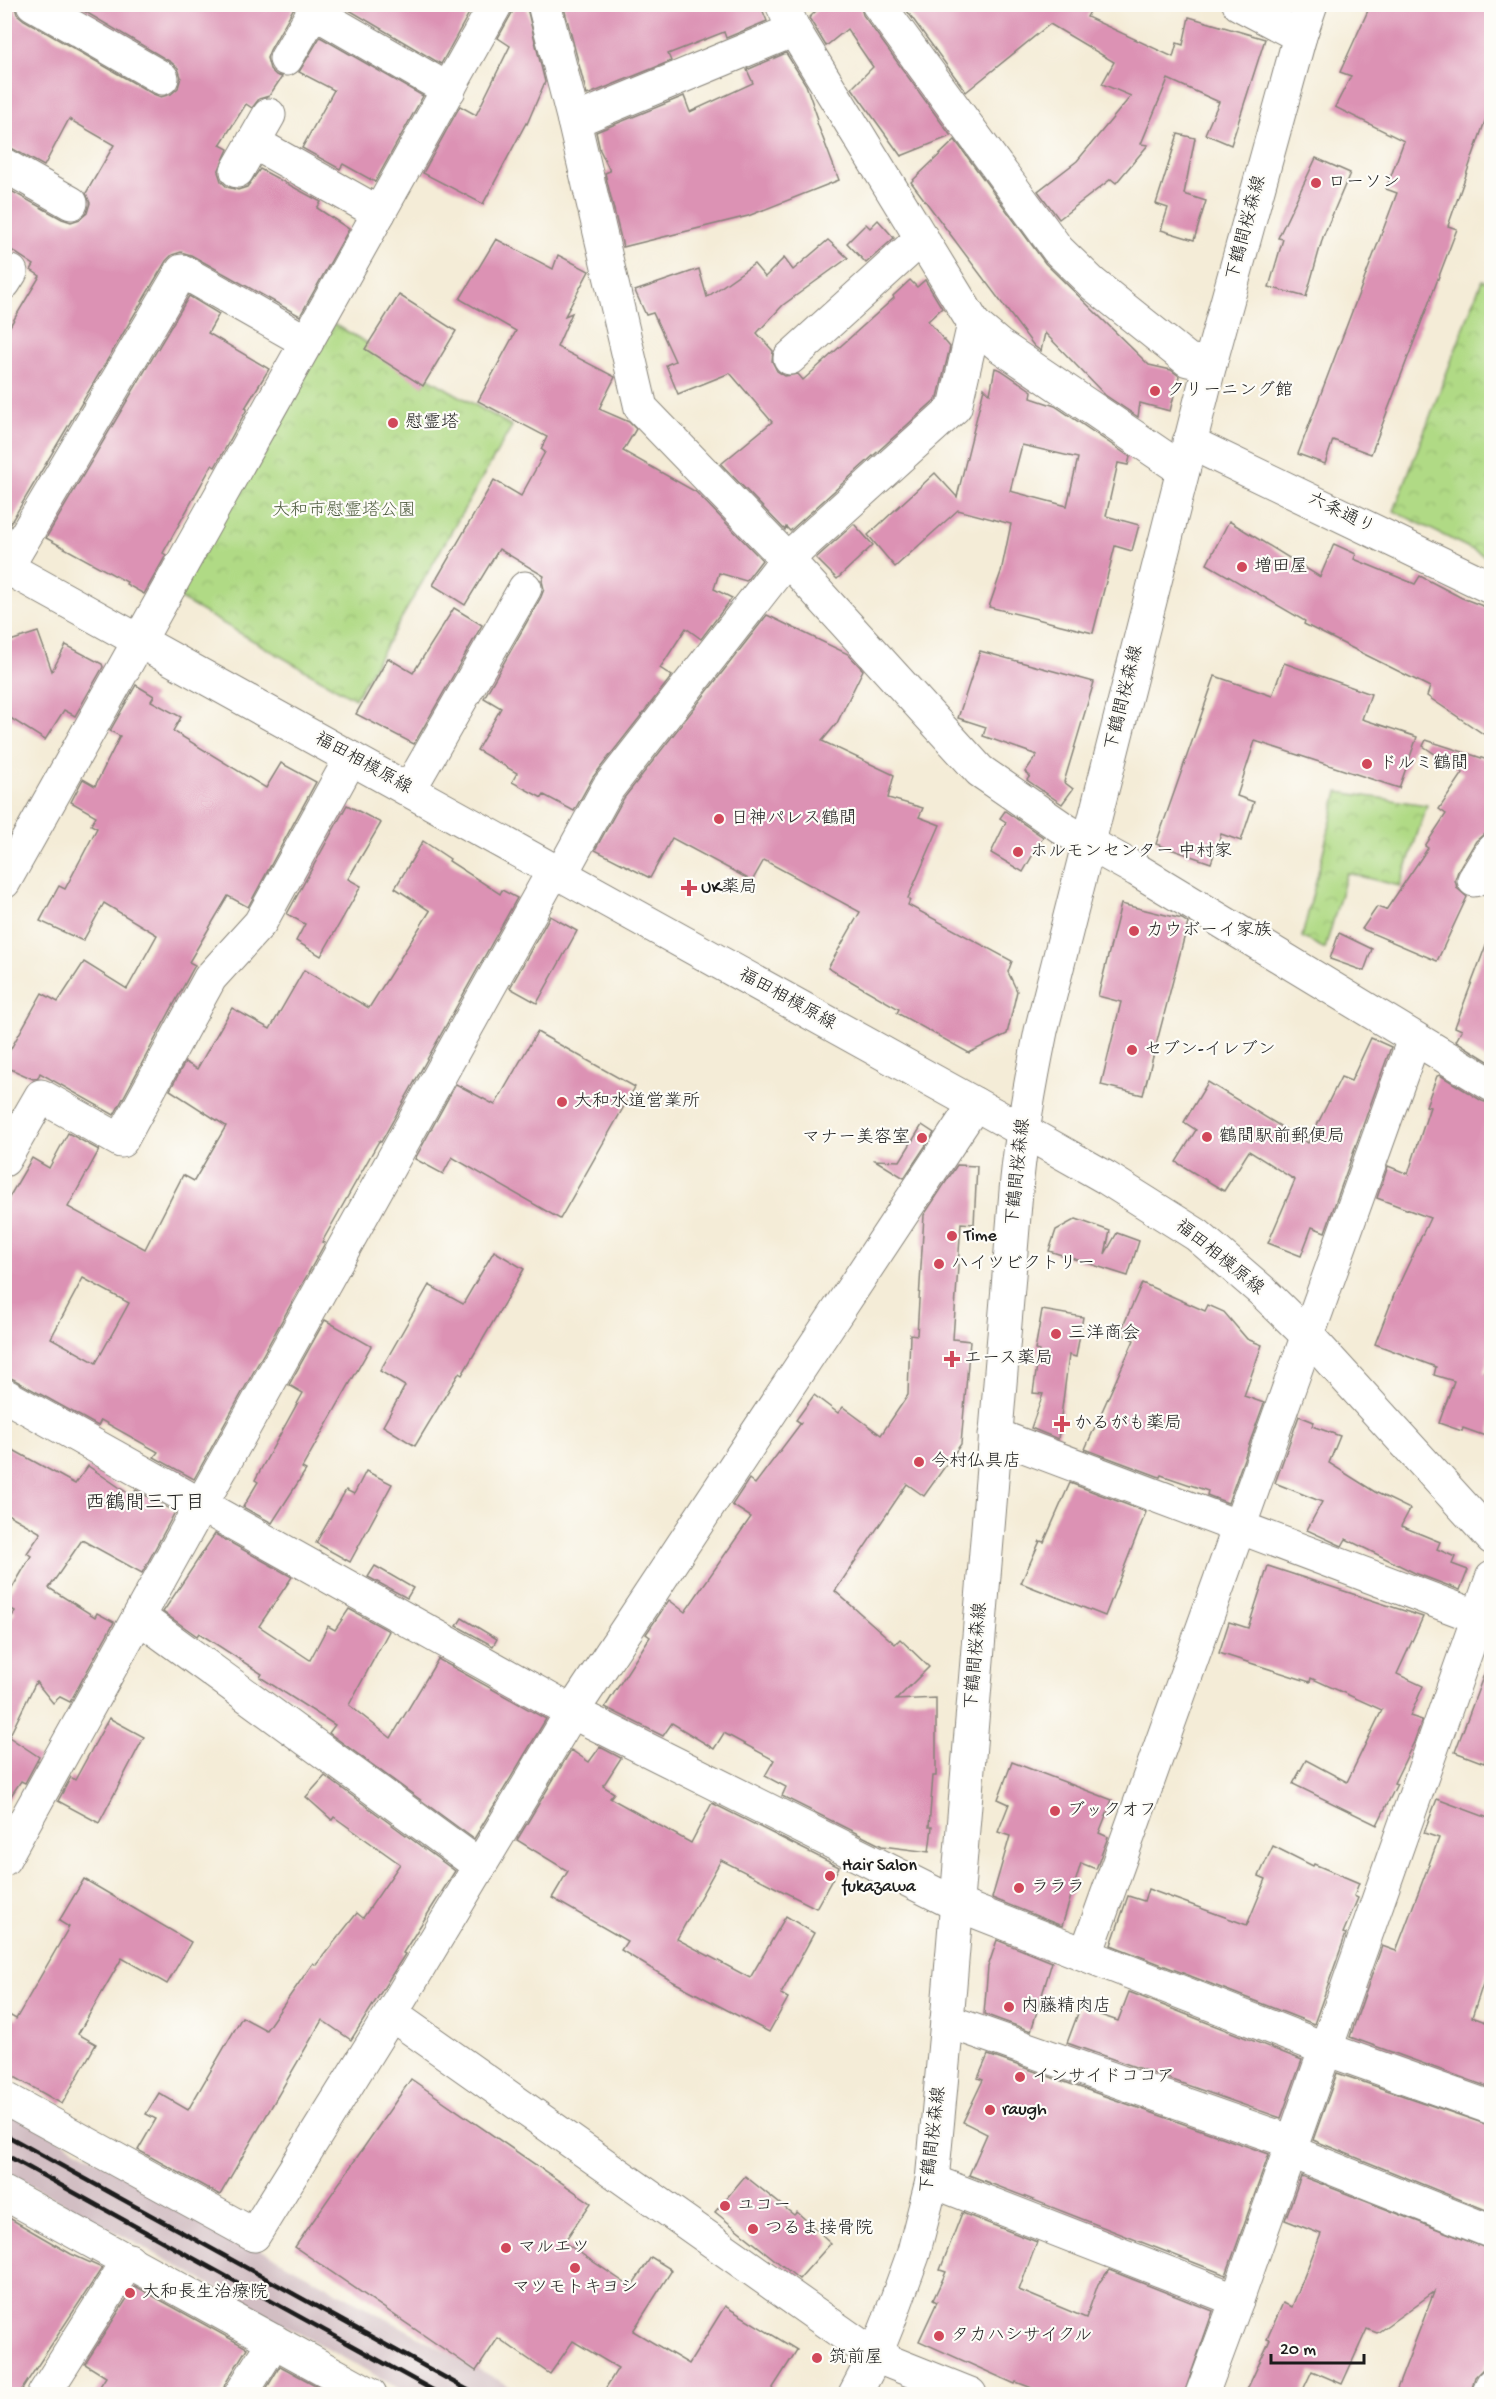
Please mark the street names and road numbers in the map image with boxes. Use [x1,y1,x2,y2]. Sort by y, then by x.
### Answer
street label: 下鶴間桜森線 [1222,173,1271,283]
street label: 六条通り [1304,488,1378,539]
street label: 下鶴間桜森線 [1101,643,1148,753]
street label: 福田相模原線 [311,728,416,799]
street label: 福田相模原線 [735,964,840,1035]
street label: 下鶴間桜森線 [1002,1117,1035,1227]
street label: 福田相模原線 [1170,1215,1268,1300]
street label: 下鶴間桜森線 [961,1601,992,1711]
street label: 下鶴間桜森線 [916,2085,951,2195]

